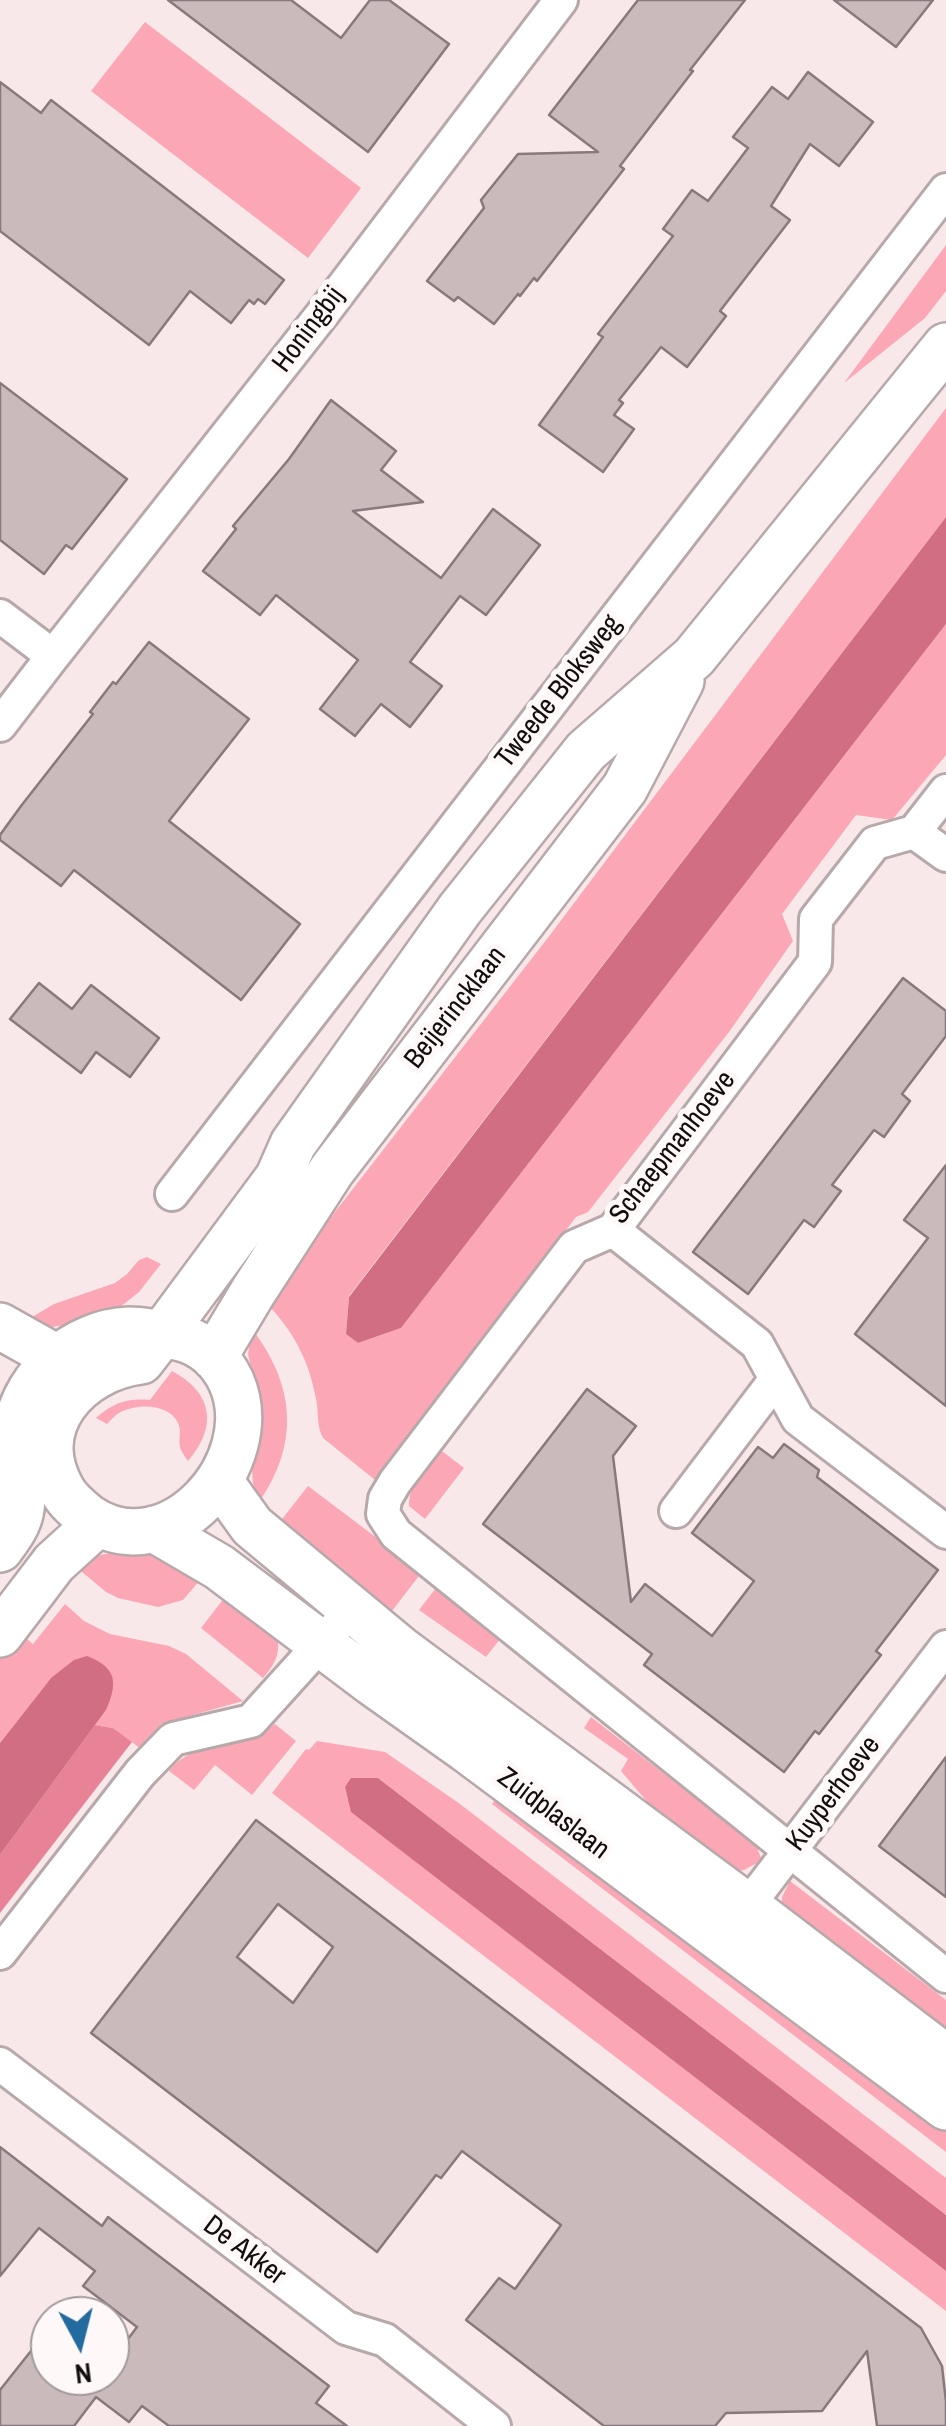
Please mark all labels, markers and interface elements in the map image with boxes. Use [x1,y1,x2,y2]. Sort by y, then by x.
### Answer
street label: Honingbij [266,281,352,379]
street label: Tweede Bloksweg [489,609,629,775]
street label: Beijerincklaan [398,940,514,1076]
street label: Schaepmanhoeve [603,1065,743,1231]
street label: Kuyperhoeve [780,1730,888,1858]
street label: Zuidplaslaan [490,1761,616,1867]
street label: De Akker [196,2209,292,2293]
north arrow [30,2296,130,2396]
text: N [73,2354,94,2394]

